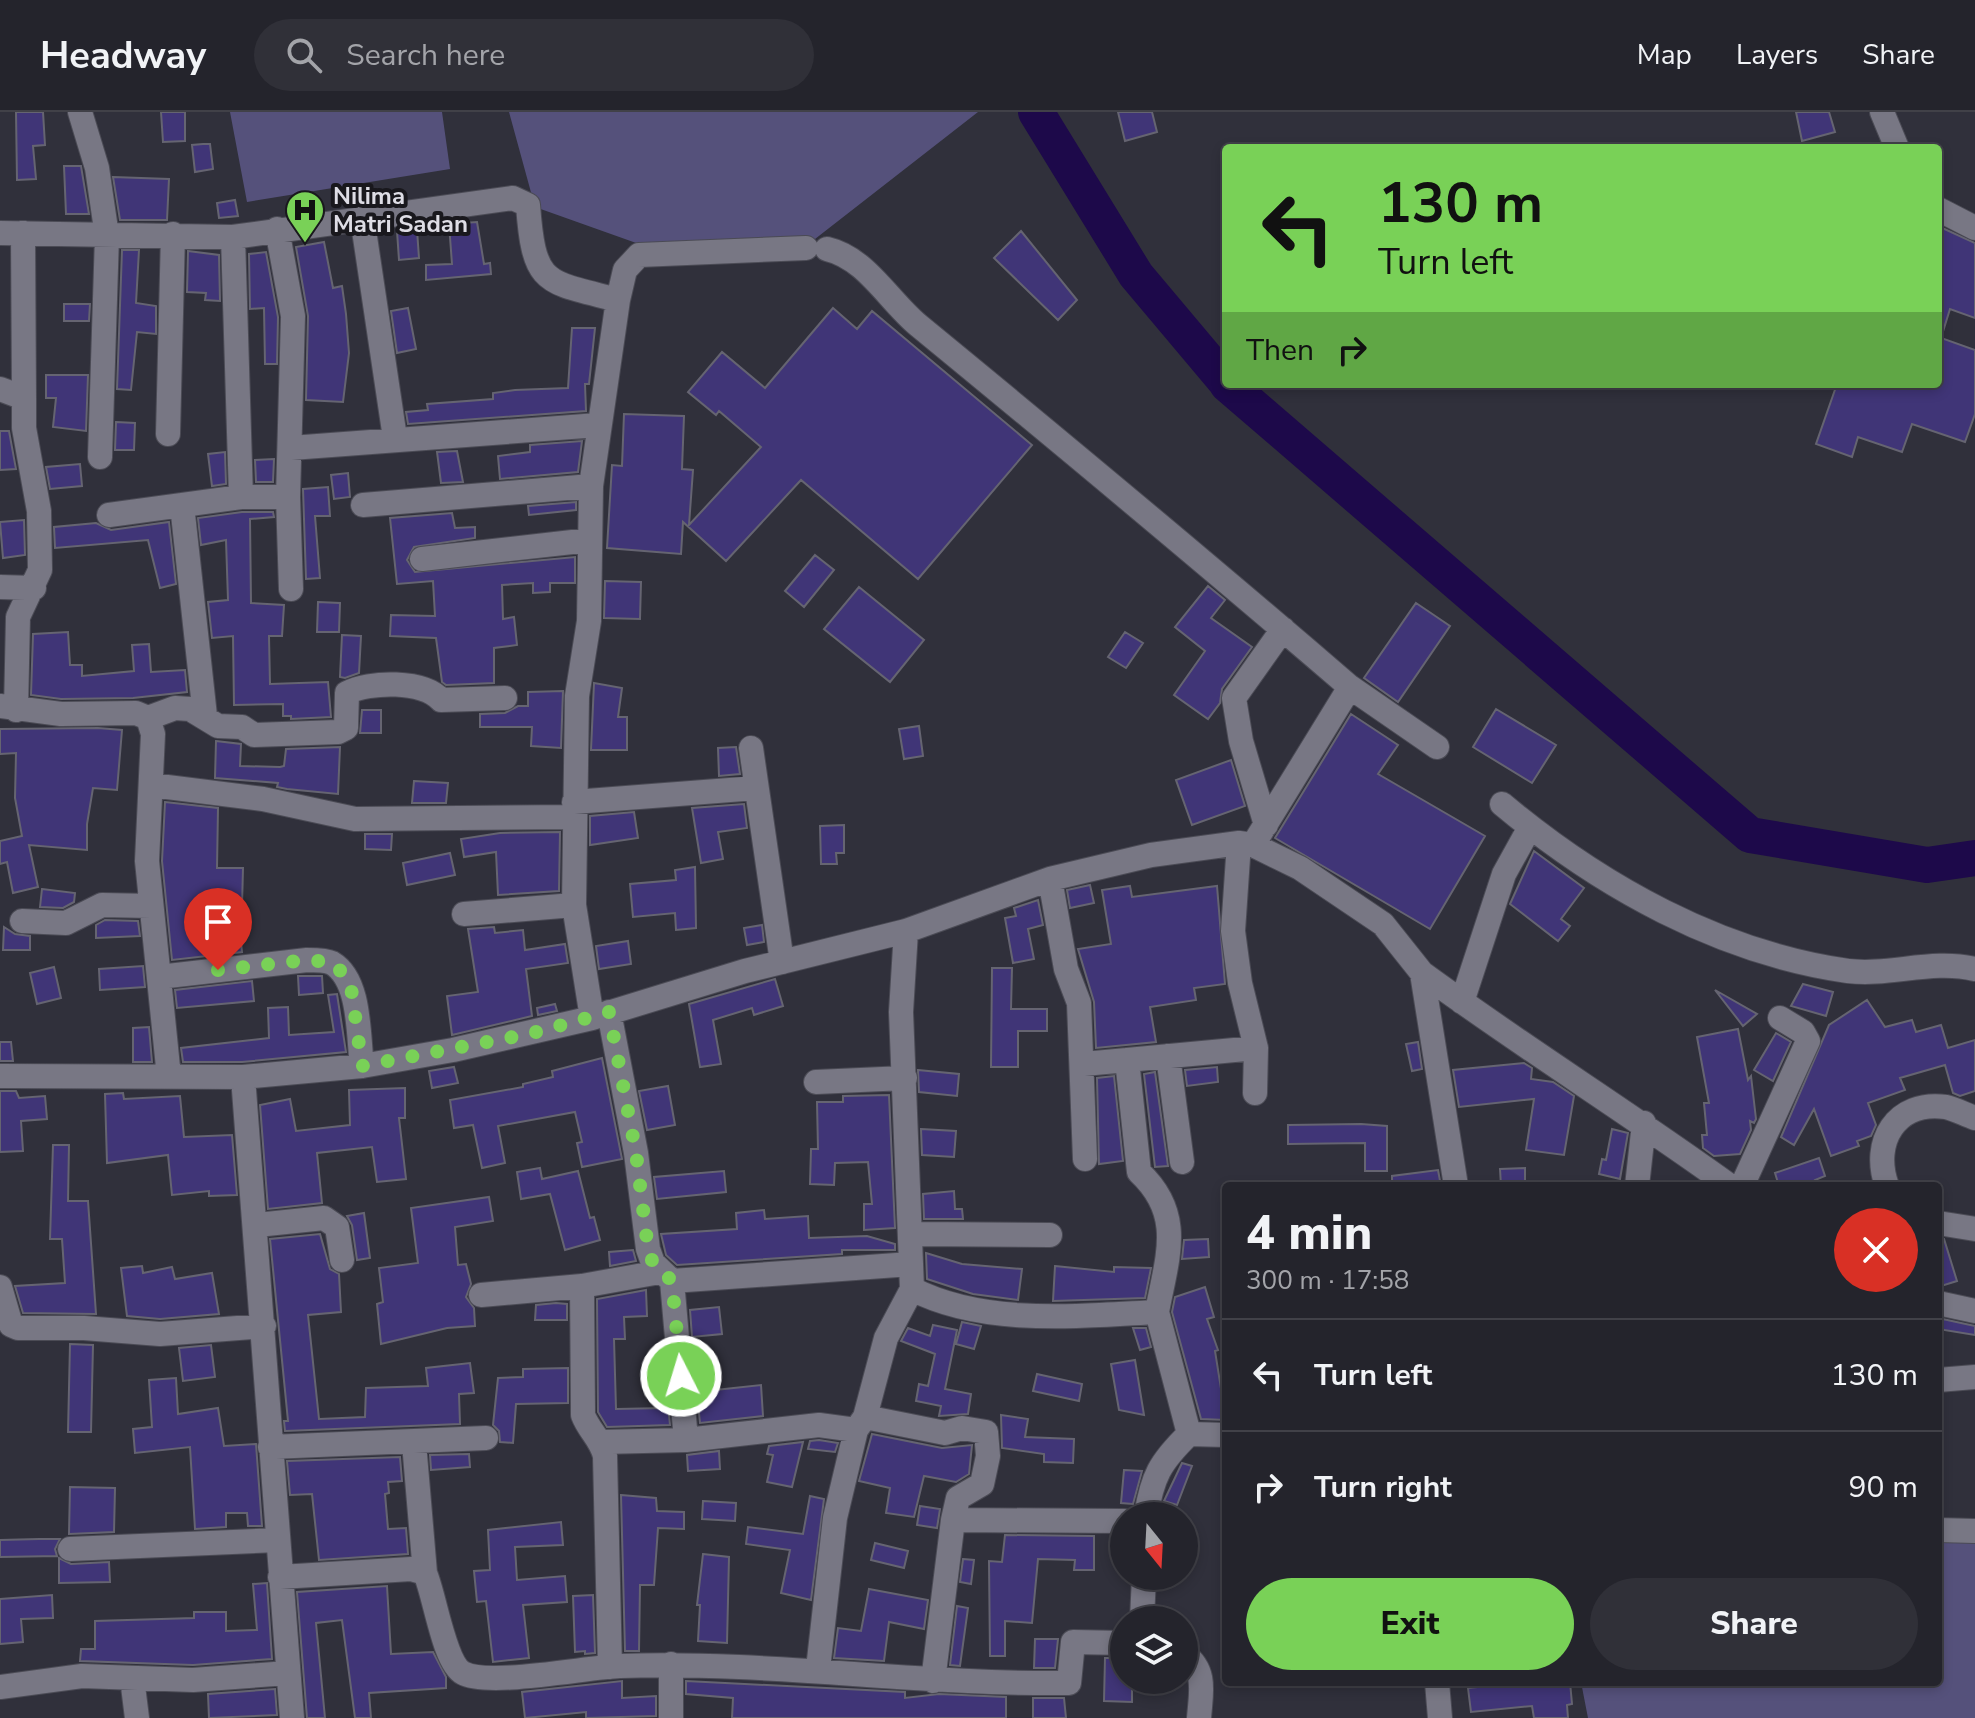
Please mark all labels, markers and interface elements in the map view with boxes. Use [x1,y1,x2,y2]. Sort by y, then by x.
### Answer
search box [254,19,814,91]
text: Headway [40,30,206,81]
icon: search [282,33,326,77]
text: Search here [346,35,505,76]
text: Map [1637,36,1692,74]
text: Layers [1736,36,1818,74]
text: Share [1862,36,1935,74]
text: 130 m [1378,165,1543,242]
icon: left [1246,176,1350,280]
place label: Nilima Matri Sadan [333,180,468,240]
hospital icon: Nilima Matri Sadan [284,189,326,244]
text: Turn left [1378,238,1513,287]
icon: right [1330,328,1374,372]
text: Then [1246,330,1314,371]
pin [184,888,252,970]
icon: arrive [196,900,240,944]
text: 4 min [1246,1200,1372,1266]
button: close [1834,1208,1918,1292]
text: 300 m · 17:58 [1246,1263,1409,1298]
position arrow [639,1334,723,1418]
icon: left [1246,1353,1290,1397]
text: Turn left [1314,1355,1432,1396]
text: 130 m [1831,1355,1918,1396]
icon: right [1246,1465,1290,1509]
text: Turn right [1314,1467,1452,1508]
text: 90 m [1849,1467,1918,1508]
north arrow [1110,1502,1198,1590]
map controls [1110,1502,1198,1694]
button: Exit [1246,1578,1574,1670]
button: Share [1590,1578,1918,1670]
button: layers [1110,1606,1198,1694]

